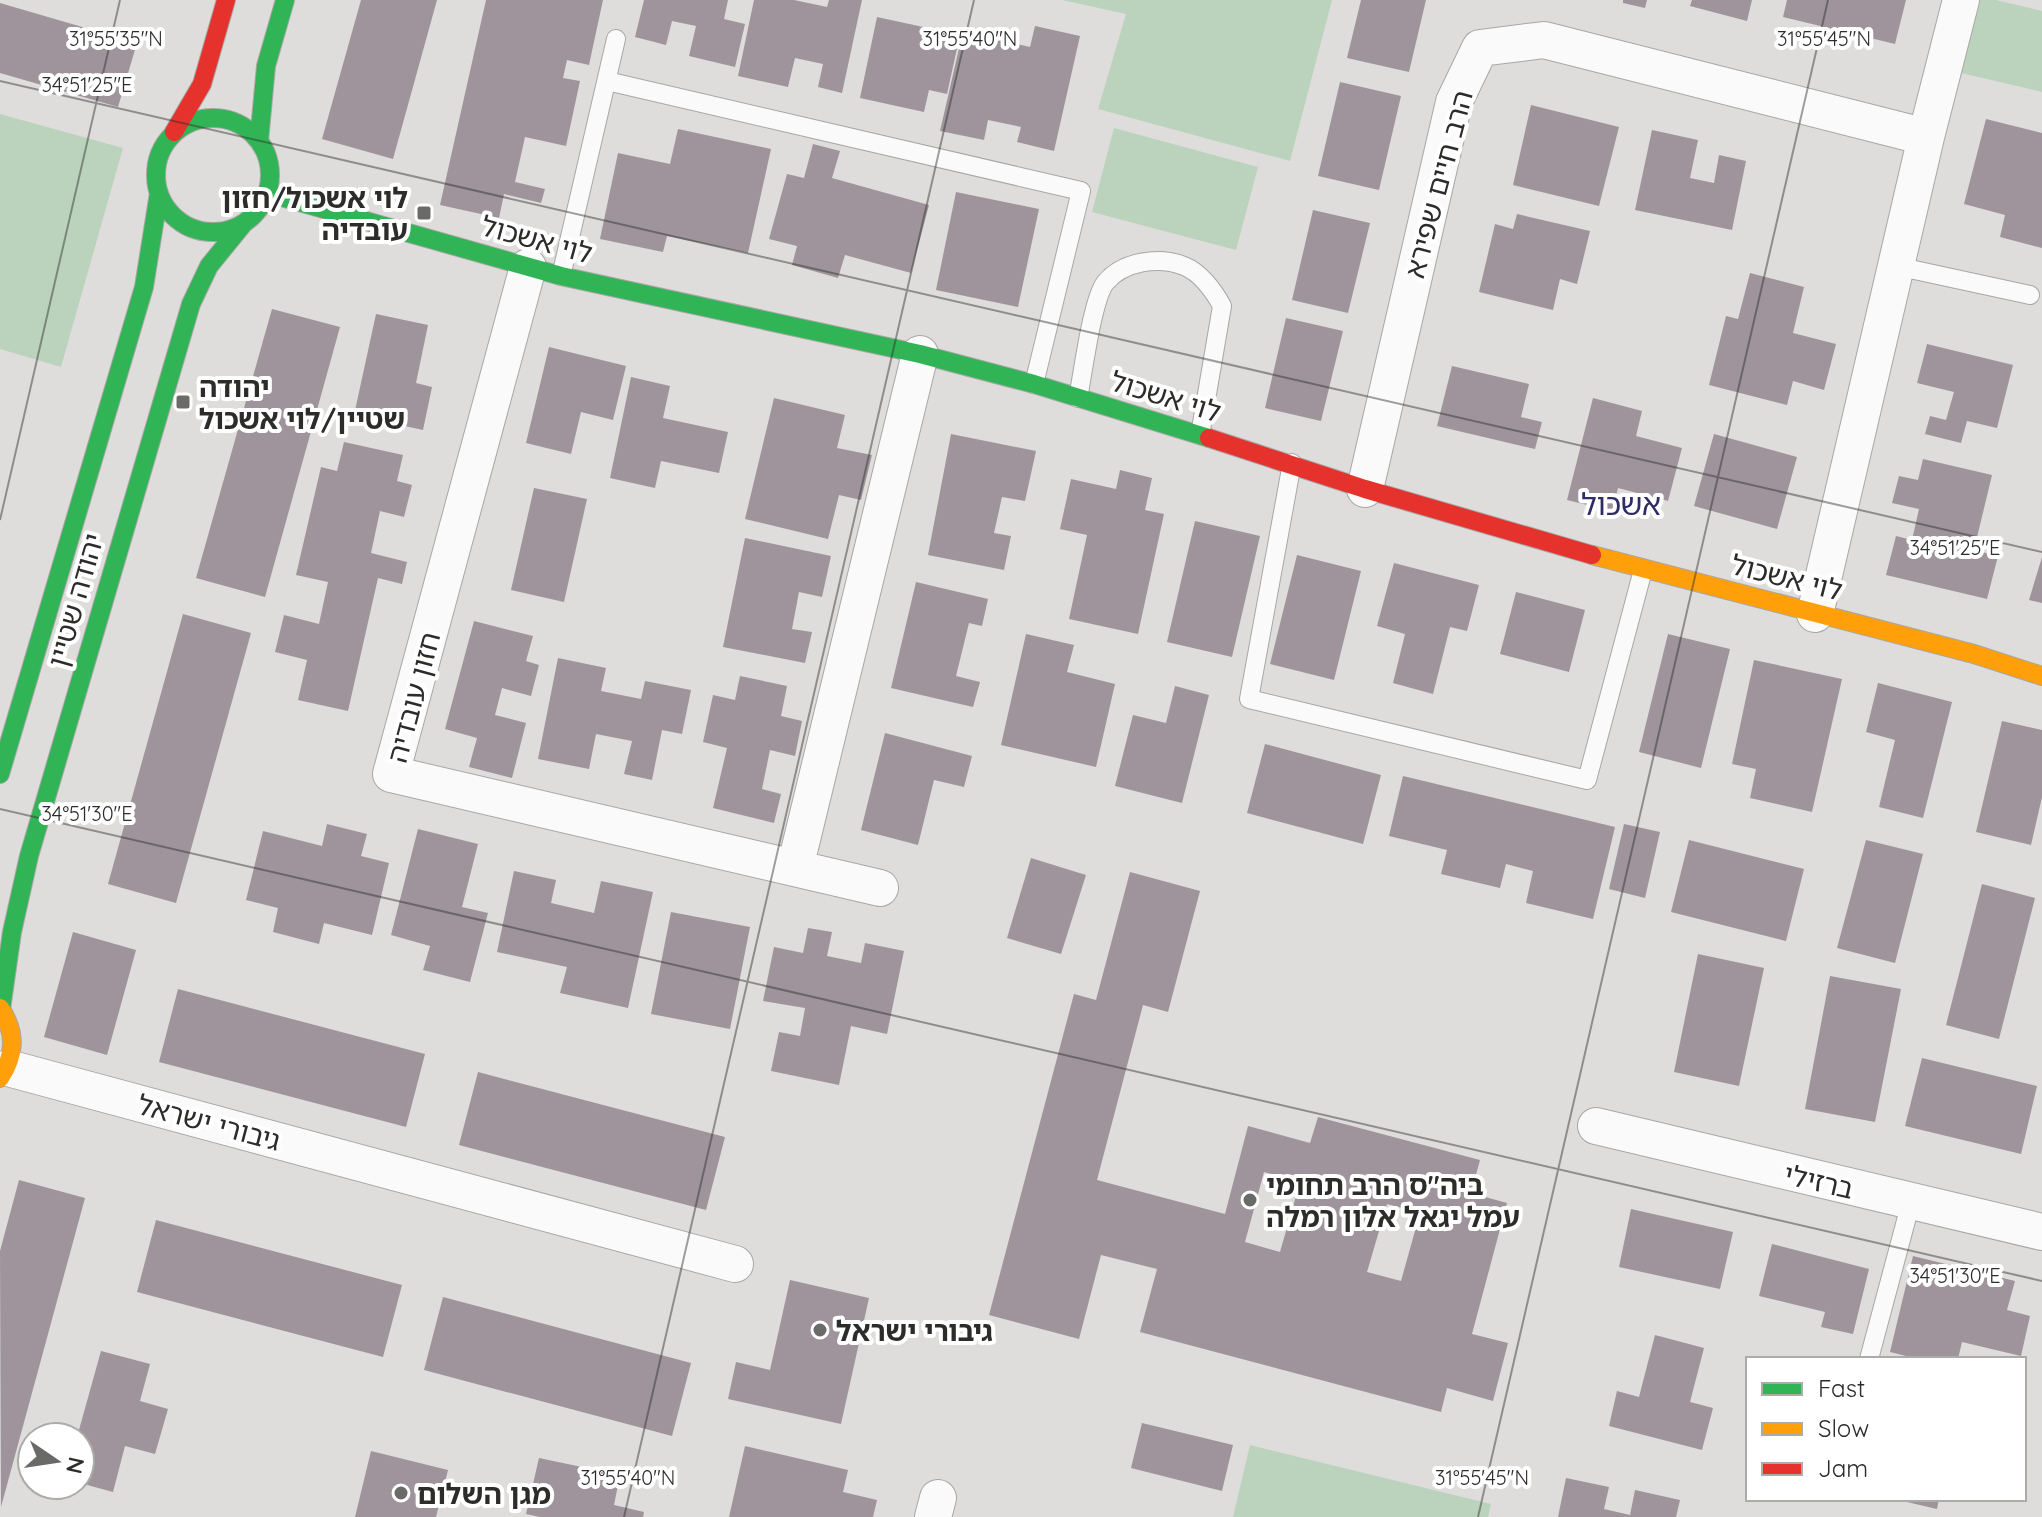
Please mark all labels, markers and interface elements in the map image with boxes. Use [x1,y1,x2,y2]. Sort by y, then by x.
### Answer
text: 31°55'35"N [69,26,163,51]
text: 31°55'40"N [923,26,1017,51]
text: 31°55'45"N [1777,26,1871,51]
text: 34°51'25"E [42,72,132,97]
street label: הרב חיים שפירא [1396,86,1480,282]
place label: לוי אשכול/חזון עובדיה [221,180,408,247]
marker: לוי אשכול/חזון עובדיה [415,204,433,222]
street label: לוי אשכול [478,207,596,271]
street label: לוי אשכול [1107,363,1225,429]
place label: יהודה שטיין/לוי אשכול [199,369,405,436]
marker: יהודה שטיין/לוי אשכול [174,393,192,411]
district label: אשכול [1581,485,1661,523]
street label: יהודה שטיין [39,529,111,671]
text: 34°51'25"E [1910,535,2000,560]
street label: לוי אשכול [1728,546,1846,608]
street label: חזון עובדיה [379,628,447,766]
text: 34°51'30"E [41,801,133,826]
street label: גיבורי ישראל [134,1086,284,1158]
street label: ברזילי [1781,1156,1857,1206]
place label: ביה"ס הרב תחומי עמל יגאל אלון רמלה [1266,1167,1520,1234]
marker: ביה"ס הרב תחומי עמל יגאל אלון רמלה [1241,1191,1259,1209]
text: 34°51'30"E [1909,1263,2001,1288]
place label: גיבורי ישראל [836,1313,993,1348]
marker: גיבורי ישראל [811,1321,829,1339]
legend [1746,1357,2026,1501]
text: Fast [1818,1373,1865,1403]
text: Slow [1818,1413,1869,1443]
north arrow [16,1421,96,1501]
text: Jam [1818,1453,1868,1483]
text: N [60,1454,91,1477]
text: 31°55'40"N [581,1465,675,1490]
text: 31°55'45"N [1435,1465,1529,1490]
place label: מגן השלום [417,1476,551,1511]
marker: מגן השלום [392,1484,410,1502]

